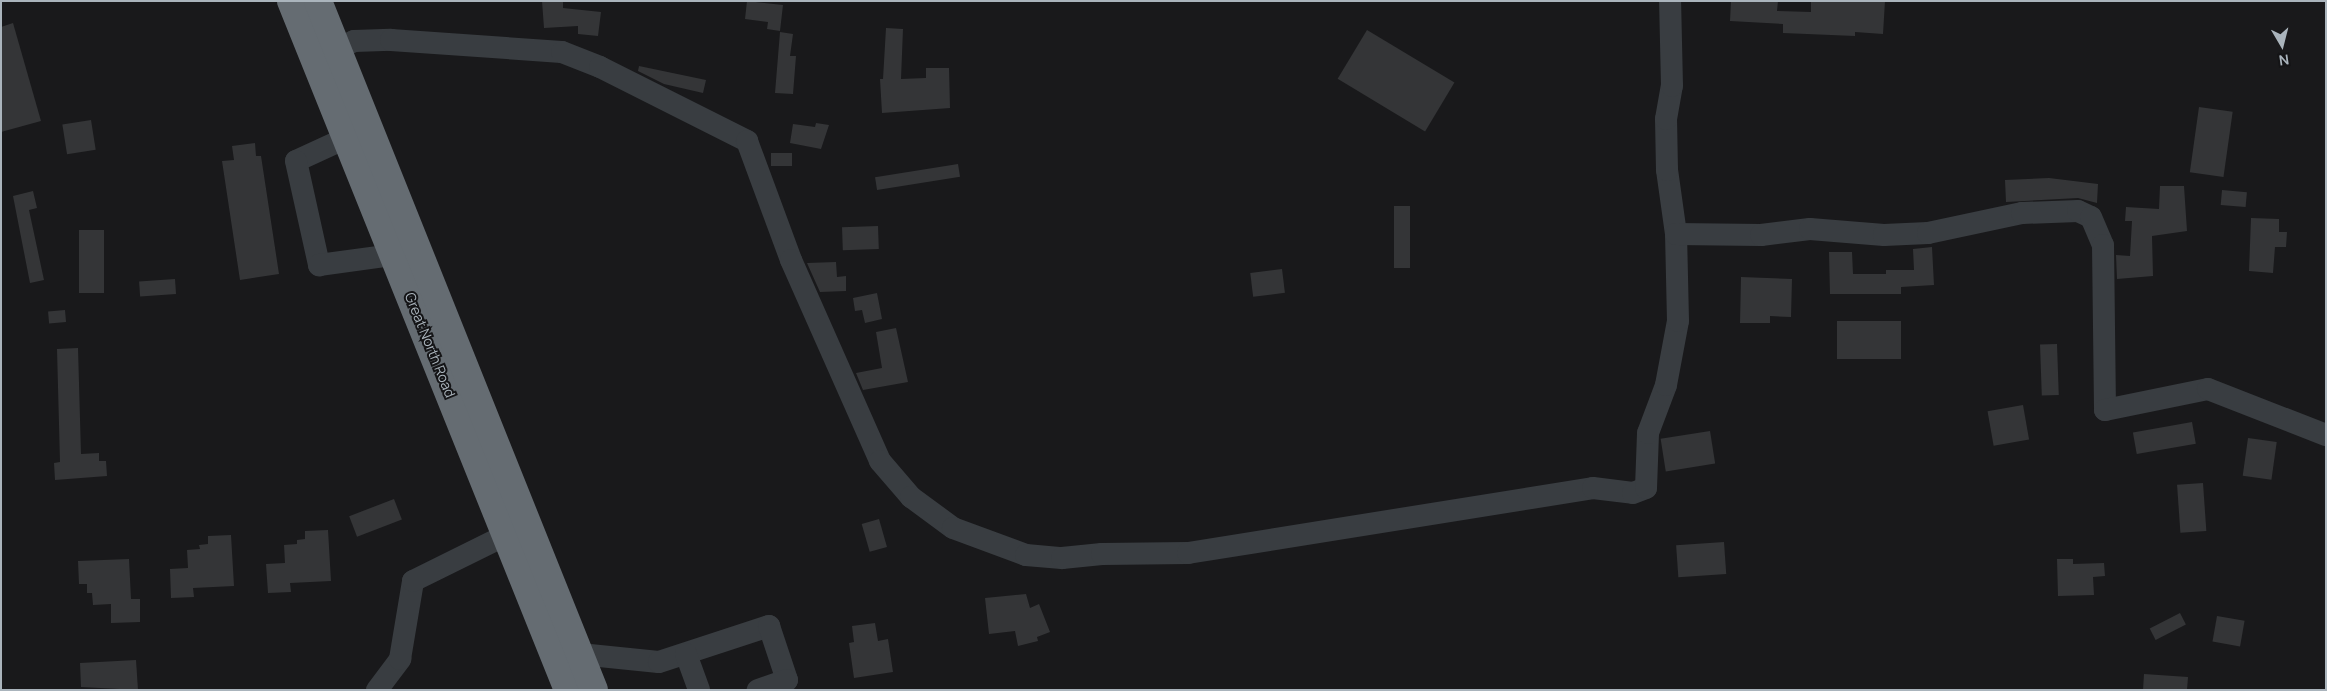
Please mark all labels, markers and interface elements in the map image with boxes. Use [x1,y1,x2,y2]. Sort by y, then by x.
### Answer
north arrow [2257,20,2307,70]
text: N [2278,50,2290,70]
street label: Great North Road [401,290,459,400]

